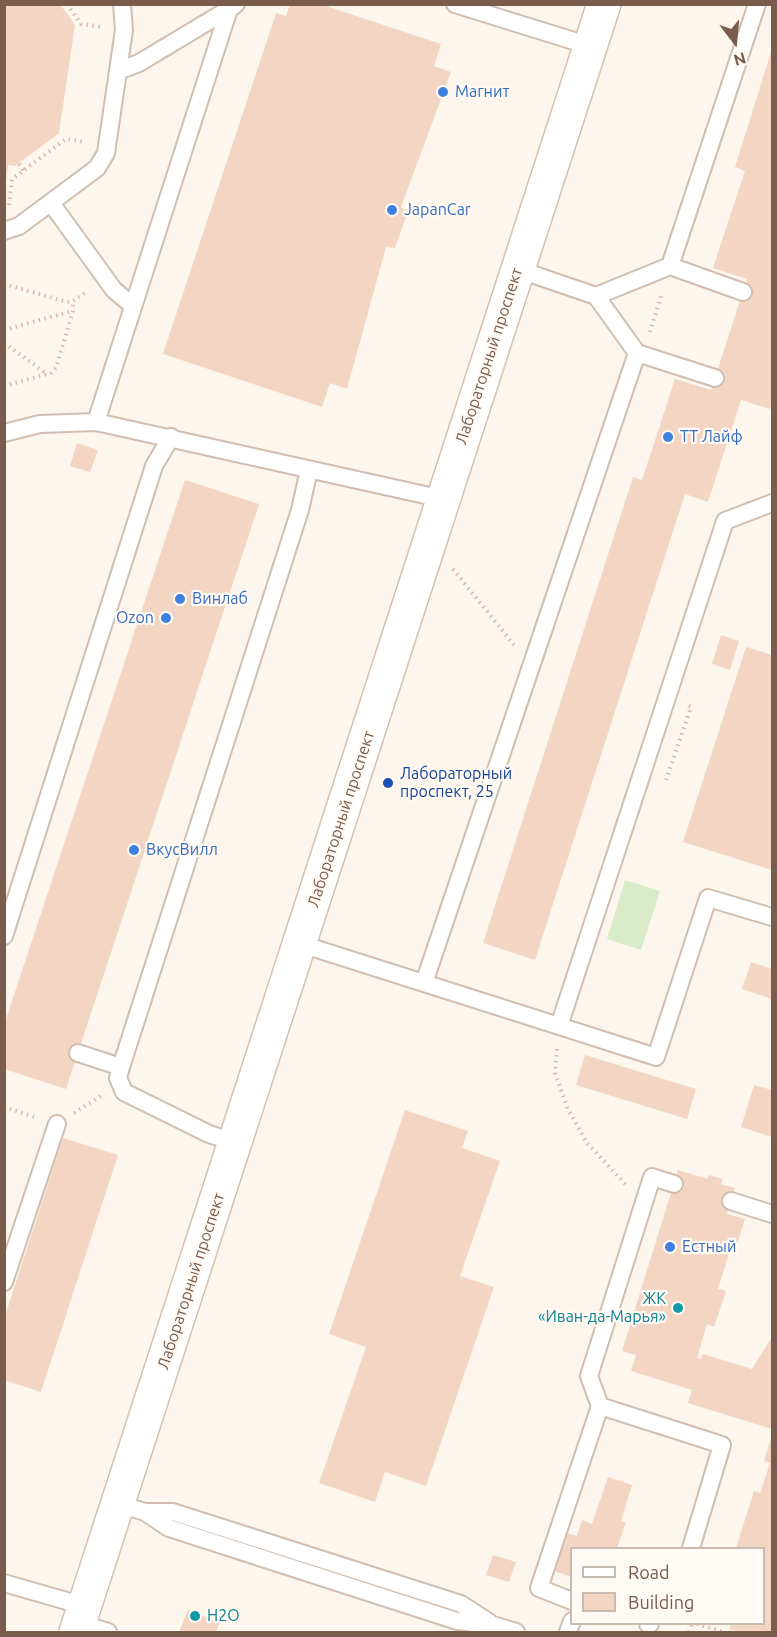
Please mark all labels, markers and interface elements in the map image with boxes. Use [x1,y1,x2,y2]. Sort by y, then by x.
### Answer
north arrow [705,12,765,72]
text: N [732,49,748,70]
place label: Магнит [455,82,509,102]
marker: Магнит [436,85,450,99]
place label: JapanCar [404,200,471,220]
marker: JapanCar [385,203,399,217]
street label: Лабораторный проспект [451,265,527,447]
place label: ТТ Лайф [680,427,743,447]
marker: ТТ Лайф [661,430,675,444]
place label: Винлаб [192,589,248,609]
marker: Винлаб [173,592,187,606]
place label: Ozon [116,608,154,628]
marker: Ozon [159,611,173,625]
street label: Лабораторный проспект [303,728,379,910]
place label: Лабораторный проспект, 25 [400,764,512,802]
marker: Лабораторный проспект, 25 [381,776,395,790]
place label: ВкусВилл [146,840,218,860]
marker: ВкусВилл [127,843,141,857]
street label: Лабораторный проспект [153,1190,229,1372]
place label: Естный [682,1237,736,1257]
marker: Естный [663,1240,677,1254]
place label: ЖК «Иван-да-Марья» [538,1289,666,1327]
marker: ЖК «Иван-да-Марья» [671,1301,685,1315]
legend [570,1547,765,1625]
text: Road [628,1562,670,1582]
text: Building [628,1592,694,1612]
place label: H2O [207,1606,240,1626]
marker: H2O [188,1609,202,1623]

